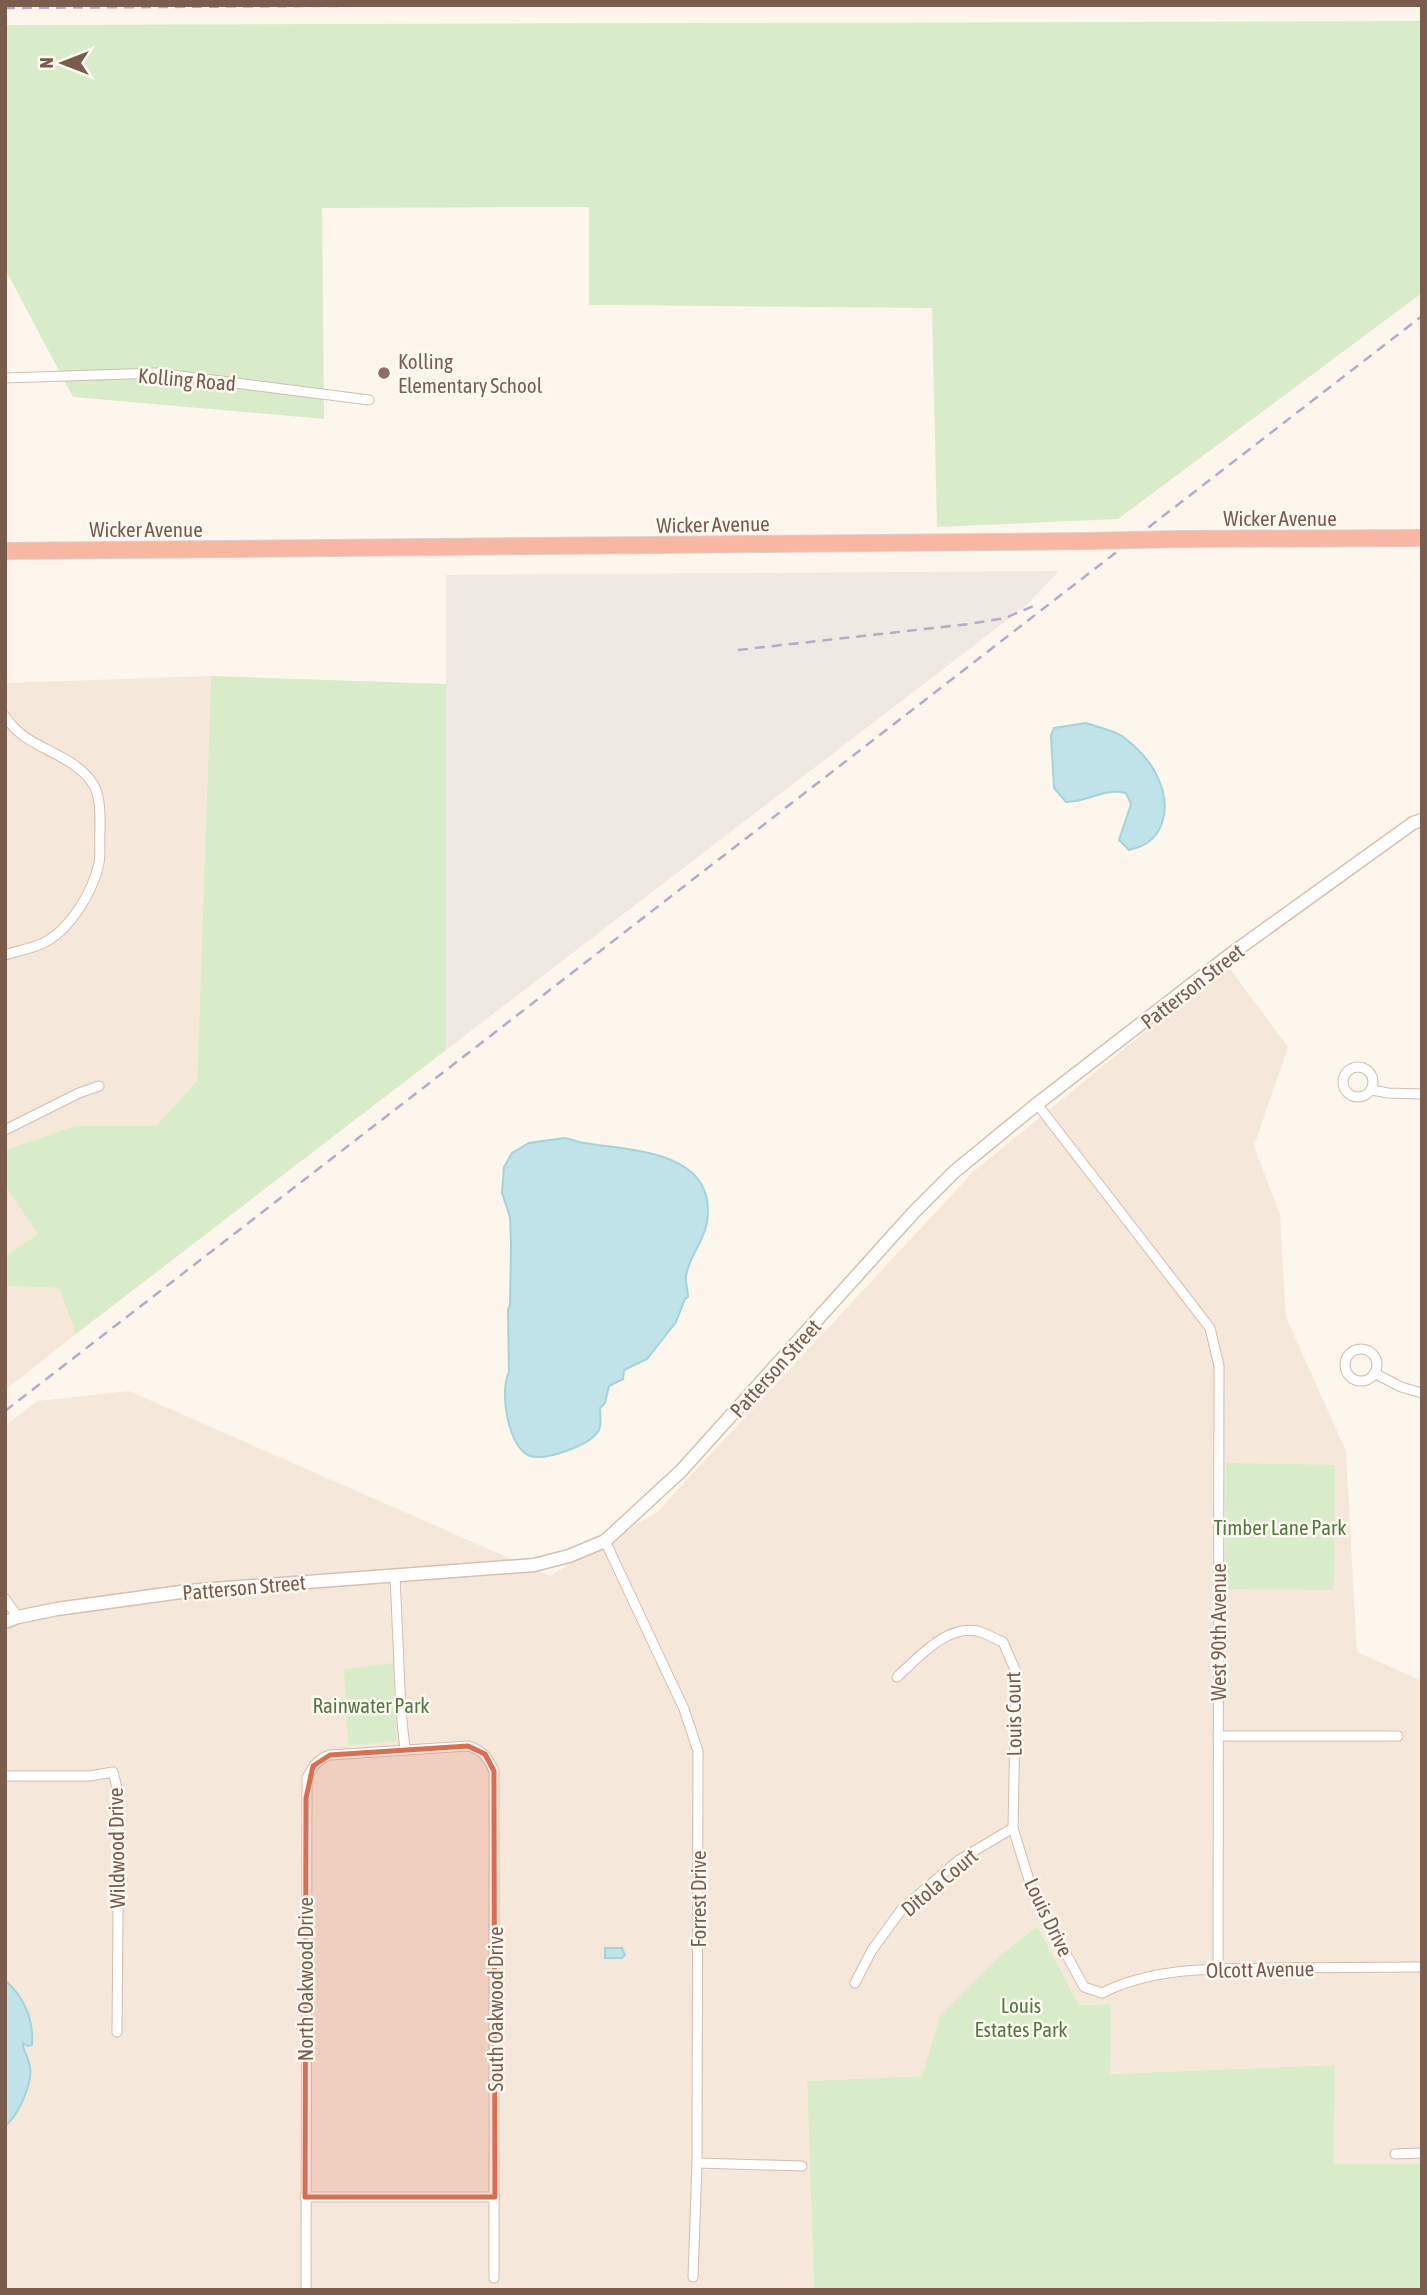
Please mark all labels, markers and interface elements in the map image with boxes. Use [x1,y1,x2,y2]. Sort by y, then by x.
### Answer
north arrow [28,28,98,98]
text: N [35,57,57,69]
place label: Kolling Elementary School [398,349,543,397]
street label: Kolling Road [137,363,237,395]
marker: Kolling Elementary School [376,365,392,381]
street label: Wicker Avenue [1223,506,1337,530]
street label: Wicker Avenue [656,511,770,537]
street label: Wicker Avenue [89,517,203,541]
street label: Patterson Street [1136,938,1248,1034]
street label: Patterson Street [725,1314,825,1422]
park label: Timber Lane Park [1214,1515,1346,1539]
street label: West 90th Avenue [1206,1563,1230,1701]
street label: Patterson Street [181,1570,307,1604]
street label: Louis Court [1000,1671,1026,1757]
park label: Rainwater Park [313,1693,429,1717]
street label: Wildwood Drive [103,1787,129,1909]
street label: Ditola Court [896,1843,982,1921]
street label: Forrest Drive [686,1851,710,1947]
street label: Louis Drive [1020,1874,1078,1960]
street label: North Oakwood Drive [293,1897,317,2061]
street label: South Oakwood Drive [483,1927,507,2091]
street label: Olcott Avenue [1206,1956,1314,1982]
park label: Louis Estates Park [975,1993,1067,2041]

